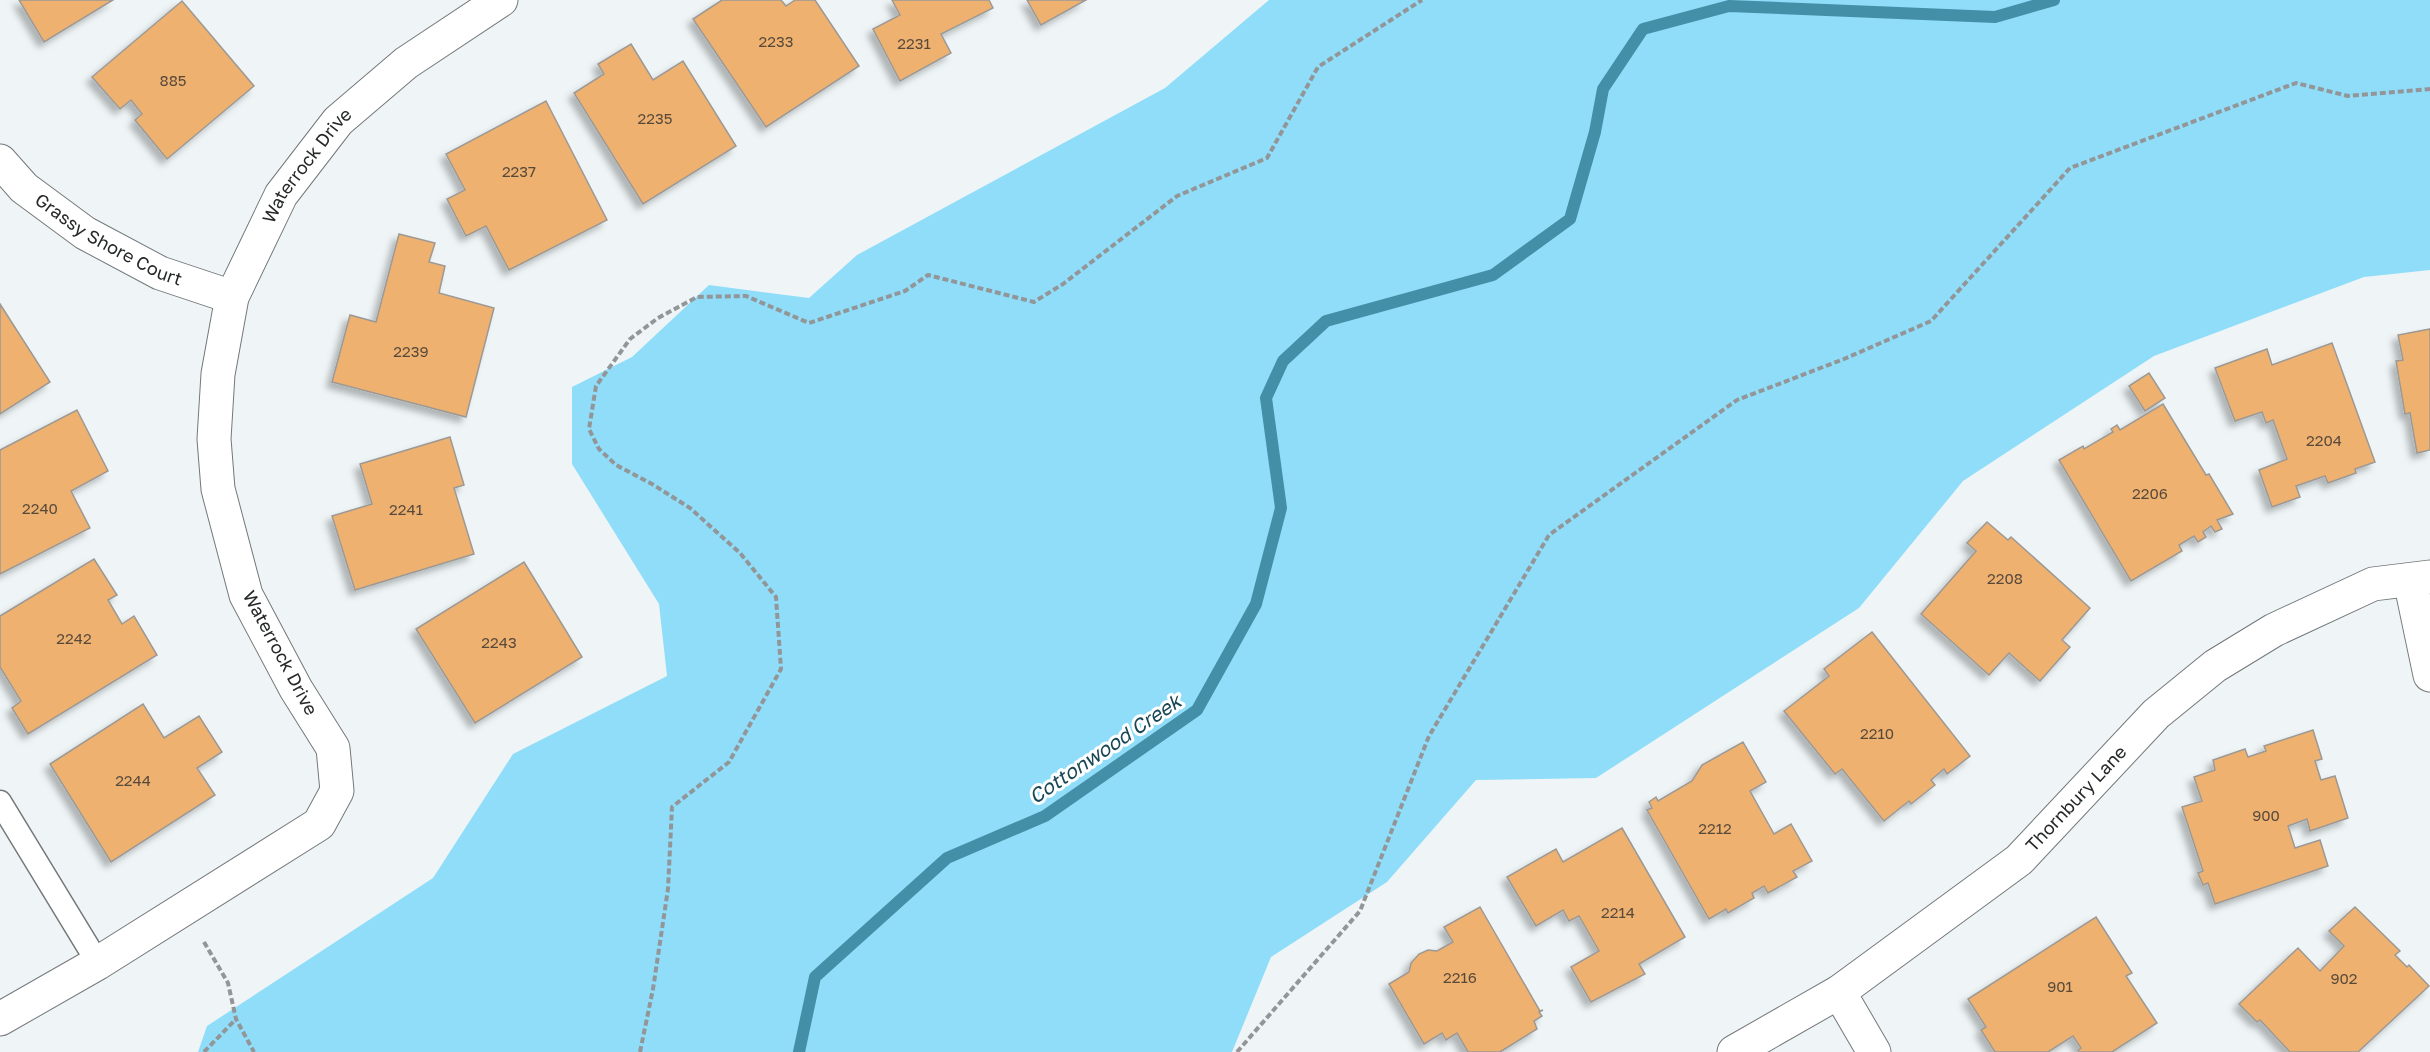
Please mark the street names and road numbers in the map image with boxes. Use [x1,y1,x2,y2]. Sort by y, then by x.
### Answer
street label: Waterrock Drive [257,103,355,227]
street label: Grassy Shore Court [31,188,185,290]
street label: Waterrock Drive [239,586,323,719]
street label: Thornbury Lane [2021,741,2131,856]

